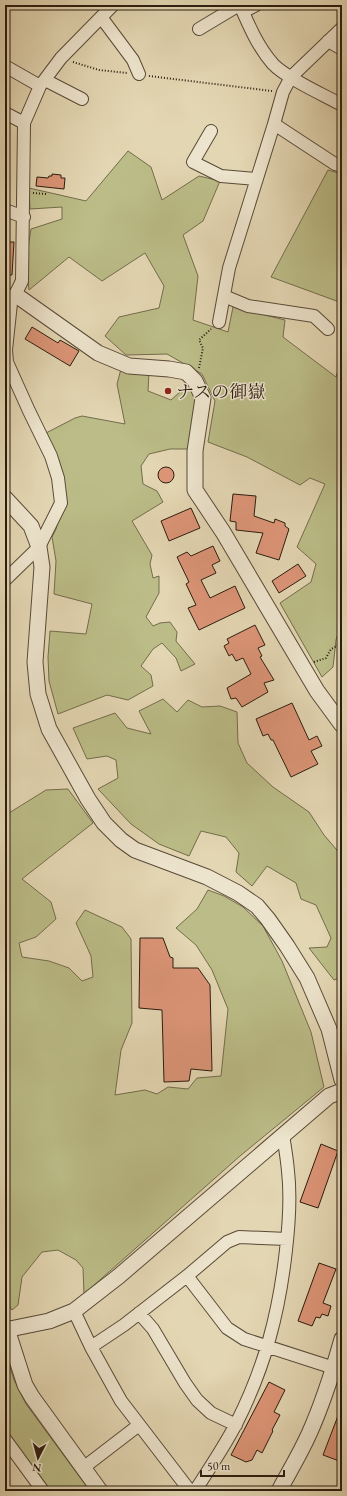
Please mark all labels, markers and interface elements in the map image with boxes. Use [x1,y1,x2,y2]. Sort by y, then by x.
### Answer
place label: ナスの御嶽 [176,380,265,403]
marker: ナスの御嶽 [163,386,173,396]
north arrow [18,1438,58,1478]
scale bar [201,1452,284,1478]
text: 50 m [207,1458,231,1474]
text: N [32,1461,42,1475]

